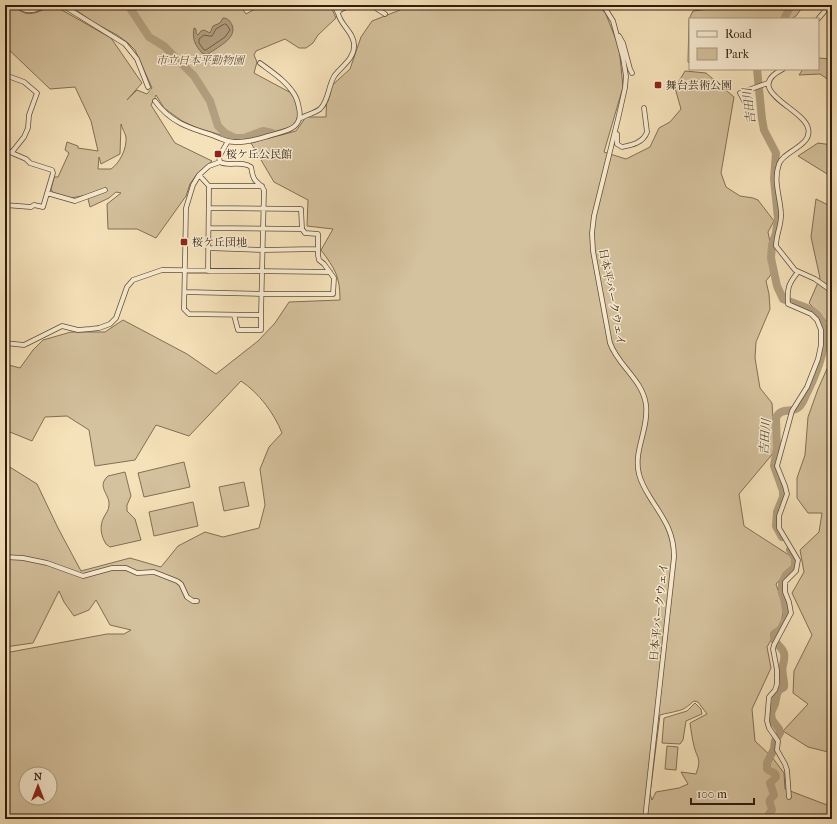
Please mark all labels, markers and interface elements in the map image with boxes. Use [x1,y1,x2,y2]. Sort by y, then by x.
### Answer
legend [689,18,819,70]
text: Road [725,27,752,41]
text: Park [725,47,750,61]
park label: 市立日本平動物園 [156,54,246,67]
place label: 舞台芸術公園 [666,79,732,92]
marker: 舞台芸術公園 [653,80,663,90]
water label: 吉田川 [740,85,758,125]
place label: 桜ケ丘公民館 [226,148,292,161]
marker: 桜ケ丘公民館 [213,149,223,159]
place label: 桜ケ丘団地 [192,236,247,249]
marker: 桜ケ丘団地 [179,237,189,247]
street label: 日本平パークウェイ [596,247,628,347]
water label: 吉田川 [757,417,773,455]
street label: 日本平パークウェイ [647,562,671,662]
north arrow [18,766,58,806]
text: N [34,770,43,783]
scale bar [691,780,754,806]
text: 100 m [697,787,727,801]

